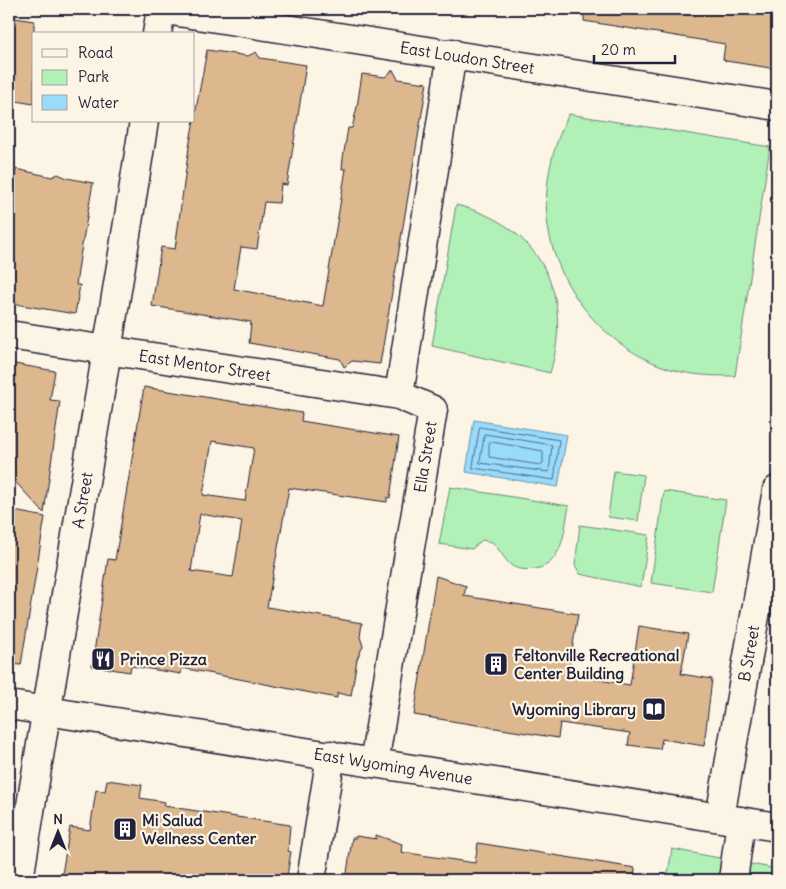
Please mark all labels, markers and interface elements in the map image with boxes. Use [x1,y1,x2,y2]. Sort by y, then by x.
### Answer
legend [32,32,195,122]
scale bar [594,32,675,64]
street label: East Loudon Street [399,37,536,78]
text: 20 m [601,40,636,59]
text: Road [78,43,113,62]
text: Park [78,67,109,86]
text: Water [78,93,119,112]
street label: East Mentor Street [137,345,273,385]
street label: Ella Street [409,419,441,494]
street label: A Street [67,470,97,530]
street label: B Street [734,623,763,683]
place label: Feltonville Recreational Center Building [514,645,679,684]
restaurant icon: Prince Pizza [90,646,116,672]
place label: Prince Pizza [120,649,207,669]
building icon: Feltonville Recreational Center Building [483,651,509,677]
library icon: Wyoming Library [641,696,667,722]
place label: Wyoming Library [512,699,636,720]
street label: East Wyoming Avenue [312,744,474,788]
north arrow [32,806,82,856]
text: N [53,810,63,828]
place label: Mi Salud Wellness Center [142,810,257,848]
building icon: Mi Salud Wellness Center [112,816,138,842]

